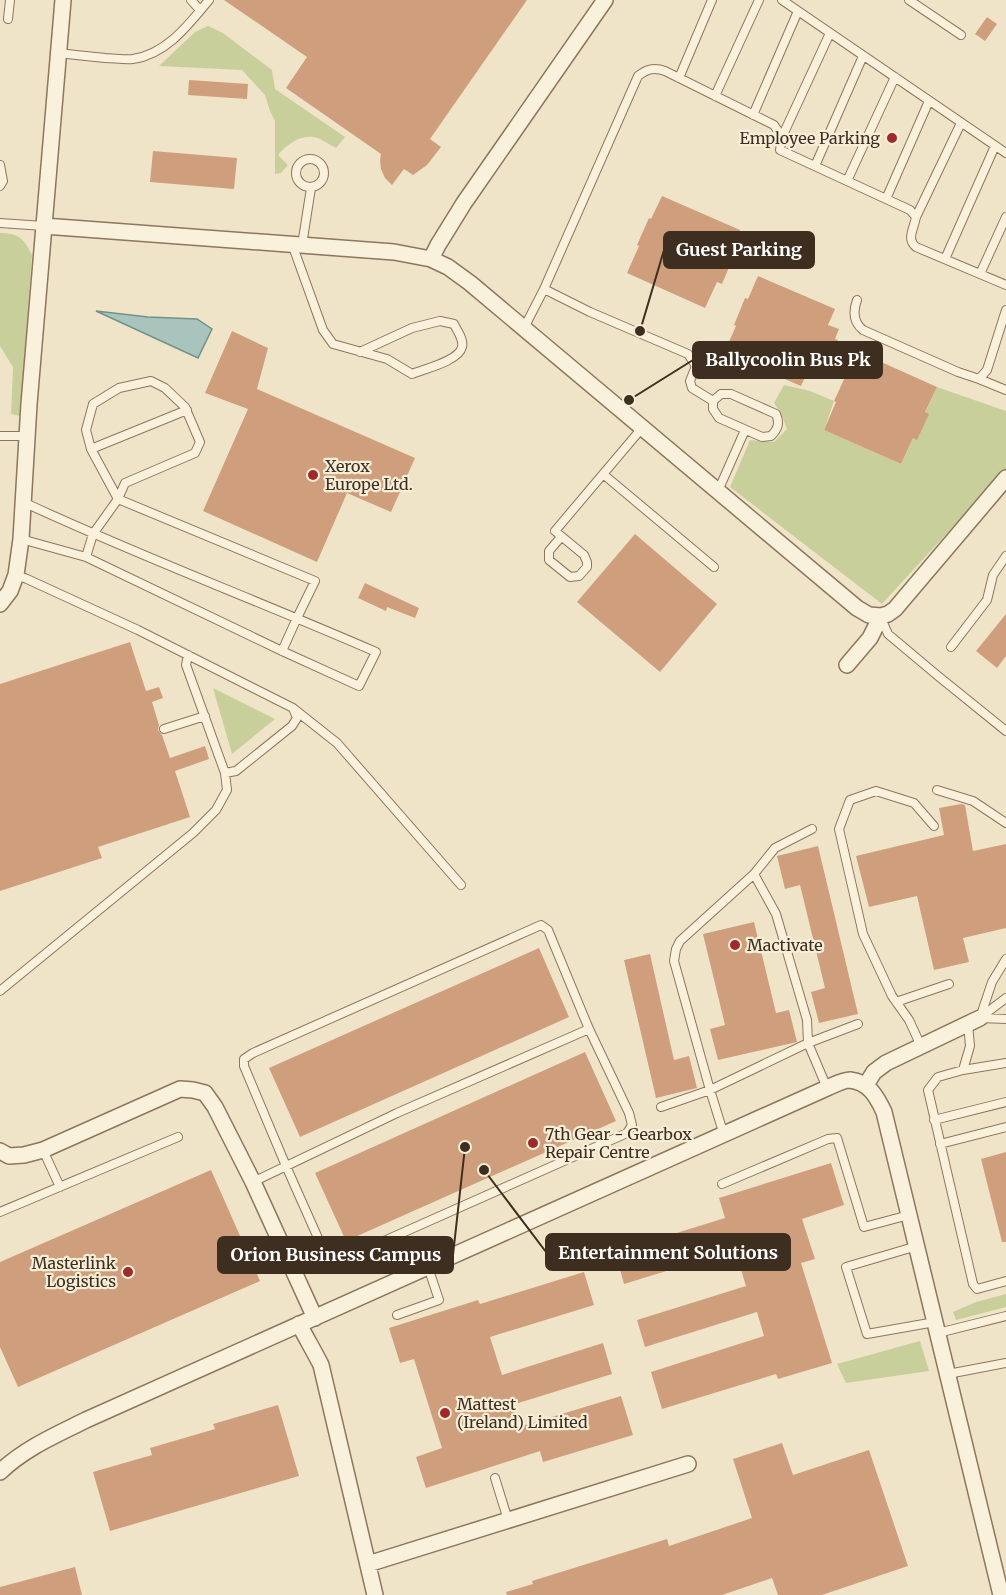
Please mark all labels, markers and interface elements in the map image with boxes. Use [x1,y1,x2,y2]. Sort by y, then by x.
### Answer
place label: Employee Parking [740,128,880,148]
marker: Employee Parking [885,131,899,145]
callout: Guest Parking [664,232,814,268]
text: Guest Parking [676,238,802,261]
callout: Ballycoolin Bus Pk [693,342,882,378]
text: Ballycoolin Bus Pk [705,348,871,371]
place label: Xerox Europe Ltd. [325,456,413,494]
marker: Xerox Europe Ltd. [306,468,320,482]
place label: Mactivate [747,935,823,955]
marker: Mactivate [728,938,742,952]
place label: 7th Gear - Gearbox Repair Centre [545,1124,692,1162]
marker: 7th Gear - Gearbox Repair Centre [526,1136,540,1150]
callout: Entertainment Solutions [546,1234,790,1270]
callout: Orion Business Campus [218,1237,453,1273]
text: Entertainment Solutions [558,1241,778,1264]
text: Orion Business Campus [231,1243,441,1266]
place label: Masterlink Logistics [32,1253,117,1291]
marker: Masterlink Logistics [121,1265,135,1279]
place label: Mattest (Ireland) Limited [457,1394,588,1432]
marker: Mattest (Ireland) Limited [438,1406,452,1420]

